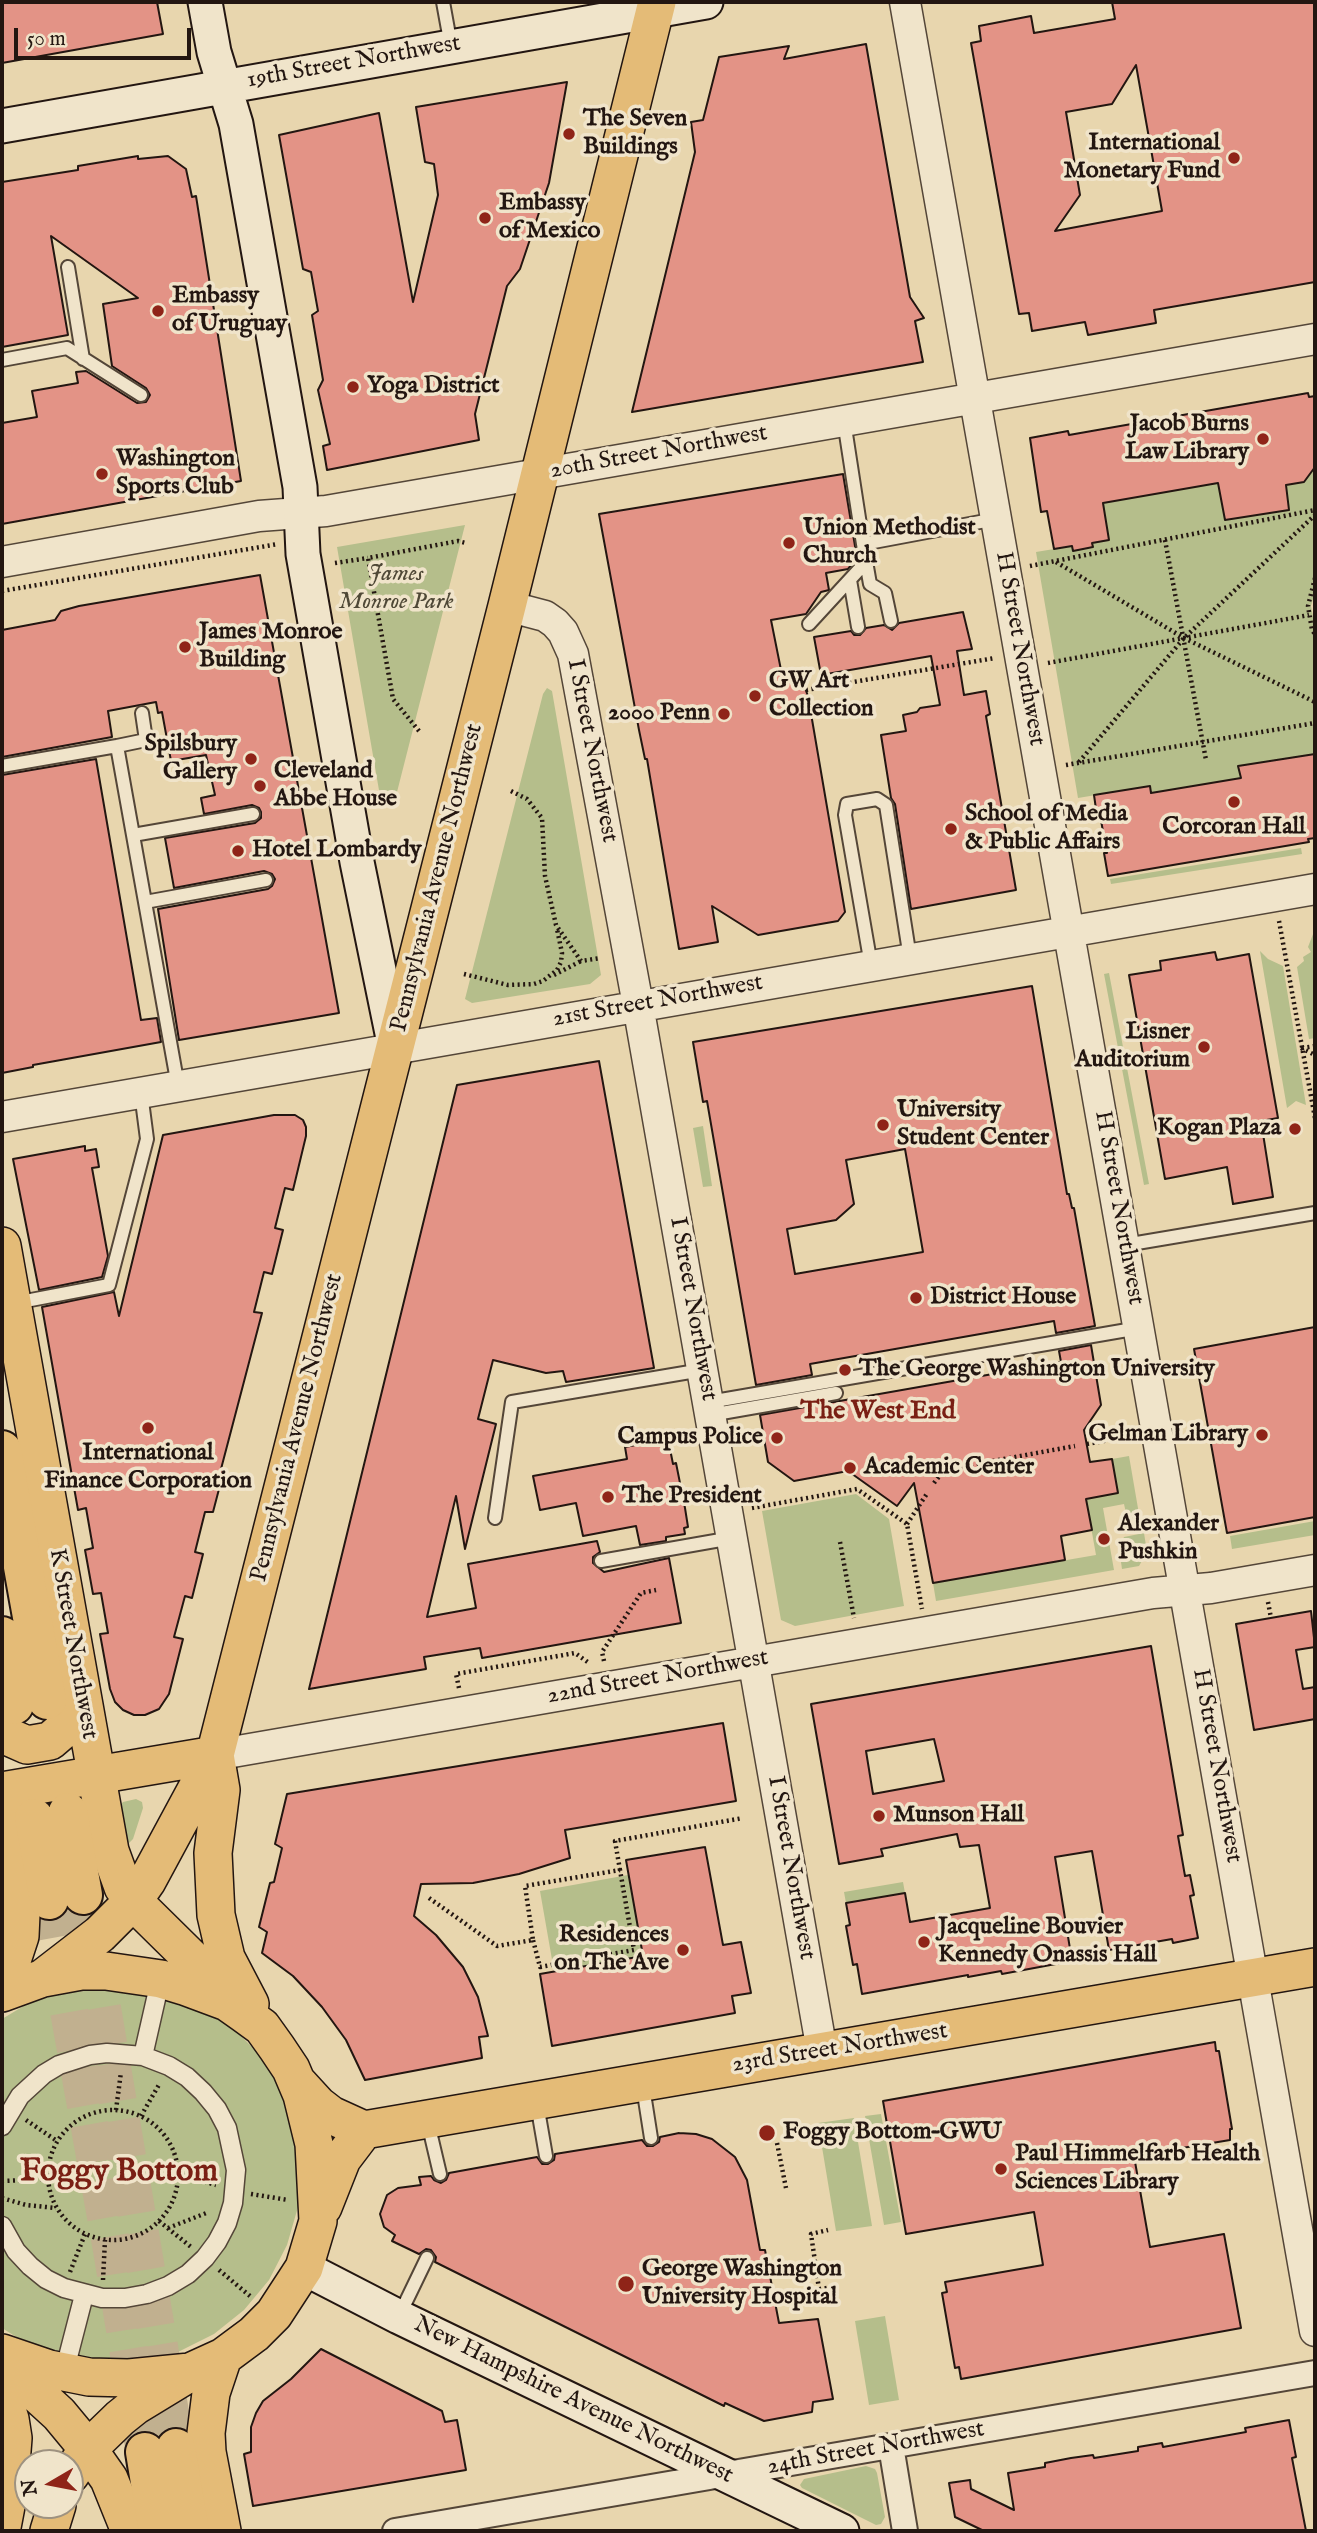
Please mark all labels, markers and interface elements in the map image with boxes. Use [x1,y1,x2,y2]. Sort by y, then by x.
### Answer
scale bar [18,14,194,58]
text: 50 m [27,26,66,53]
street label: 19th Street Northwest [245,30,463,96]
place label: The Seven Buildings [583,106,687,162]
marker: The Seven Buildings [561,126,577,142]
place label: International Monetary Fund [1063,130,1220,186]
marker: International Monetary Fund [1226,150,1242,166]
place label: Embassy of Mexico [499,190,600,246]
marker: Embassy of Mexico [477,210,493,226]
place label: Embassy of Uruguay [172,283,287,339]
marker: Embassy of Uruguay [150,303,166,319]
place label: Yoga District [367,373,499,401]
marker: Yoga District [345,379,361,395]
place label: Jacob Burns Law Library [1125,411,1249,467]
street label: 20th Street Northwest [548,420,770,486]
marker: Jacob Burns Law Library [1255,431,1271,447]
place label: Washington Sports Club [116,446,235,502]
marker: Washington Sports Club [94,466,110,482]
place label: Union Methodist Church [803,515,976,571]
marker: Union Methodist Church [781,535,797,551]
street label: H Street Northwest [988,550,1050,748]
park label: James Monroe Park [338,561,454,617]
place label: James Monroe Building [199,619,342,675]
marker: James Monroe Building [177,639,193,655]
street label: I Street Northwest [559,657,623,845]
place label: GW Art Collection [769,668,874,724]
marker: GW Art Collection [747,688,763,704]
place label: 2000 Penn [608,700,710,728]
marker: 2000 Penn [716,706,732,722]
street label: Pennsylvania Avenue Northwest [386,721,490,1035]
place label: Spilsbury Gallery [145,731,237,787]
marker: Spilsbury Gallery [243,751,259,767]
place label: Cleveland Abbe House [274,758,397,814]
marker: Cleveland Abbe House [252,778,268,794]
marker: Corcoran Hall [1226,794,1242,810]
place label: School of Media & Public Affairs [965,801,1128,857]
place label: Corcoran Hall [1162,814,1306,842]
marker: School of Media & Public Affairs [943,821,959,837]
place label: Hotel Lombardy [252,837,421,865]
marker: Hotel Lombardy [230,843,246,859]
street label: 21st Street Northwest [551,969,765,1035]
place label: Lisner Auditorium [1075,1019,1190,1075]
marker: Lisner Auditorium [1196,1039,1212,1055]
place label: University Student Center [897,1097,1049,1153]
street label: H Street Northwest [1087,1109,1149,1307]
place label: Kogan Plaza [1157,1115,1281,1143]
marker: University Student Center [875,1117,891,1133]
marker: Kogan Plaza [1287,1121,1303,1137]
street label: I Street Northwest [662,1215,722,1403]
street label: Pennsylvania Avenue Northwest [246,1271,350,1585]
place label: District House [930,1284,1076,1312]
marker: District House [908,1290,924,1306]
place label: The George Washington University [859,1356,1215,1384]
marker: The George Washington University [837,1362,853,1378]
district label: The West End [800,1397,956,1429]
marker: International Finance Corporation [140,1420,156,1436]
place label: Gelman Library [1088,1421,1248,1449]
place label: Campus Police [617,1424,763,1452]
marker: Gelman Library [1254,1427,1270,1443]
marker: Campus Police [769,1430,785,1446]
place label: International Finance Corporation [44,1440,252,1496]
place label: Academic Center [864,1454,1034,1482]
marker: Academic Center [842,1460,858,1476]
place label: The President [622,1483,762,1511]
marker: The President [600,1489,616,1505]
place label: Alexander Pushkin [1118,1511,1219,1567]
marker: Alexander Pushkin [1096,1531,1112,1547]
street label: K Street Northwest [41,1546,103,1742]
street label: 22nd Street Northwest [545,1644,771,1712]
street label: H Street Northwest [1185,1667,1247,1865]
street label: I Street Northwest [760,1774,820,1962]
place label: Munson Hall [893,1802,1024,1830]
marker: Munson Hall [871,1808,887,1824]
place label: Jacqueline Bouvier Kennedy Onassis Hall [938,1914,1157,1970]
place label: Residences on The Ave [554,1922,669,1978]
marker: Jacqueline Bouvier Kennedy Onassis Hall [916,1934,932,1950]
marker: Residences on The Ave [675,1942,691,1958]
street label: 23rd Street Northwest [730,2018,950,2080]
place label: Foggy Bottom–GWU [783,2119,1002,2147]
marker: Foggy Bottom–GWU [757,2123,777,2143]
place label: Paul Himmelfarb Health Sciences Library [1015,2141,1260,2197]
district label: Foggy Bottom [20,2154,218,2192]
marker: Paul Himmelfarb Health Sciences Library [993,2161,1009,2177]
place label: George Washington University Hospital [642,2256,842,2312]
marker: George Washington University Hospital [616,2274,636,2294]
street label: New Hampshire Avenue Northwest [409,2311,737,2491]
street label: 24th Street Northwest [765,2416,987,2482]
north arrow [14,2449,84,2519]
text: N [17,2477,44,2497]

